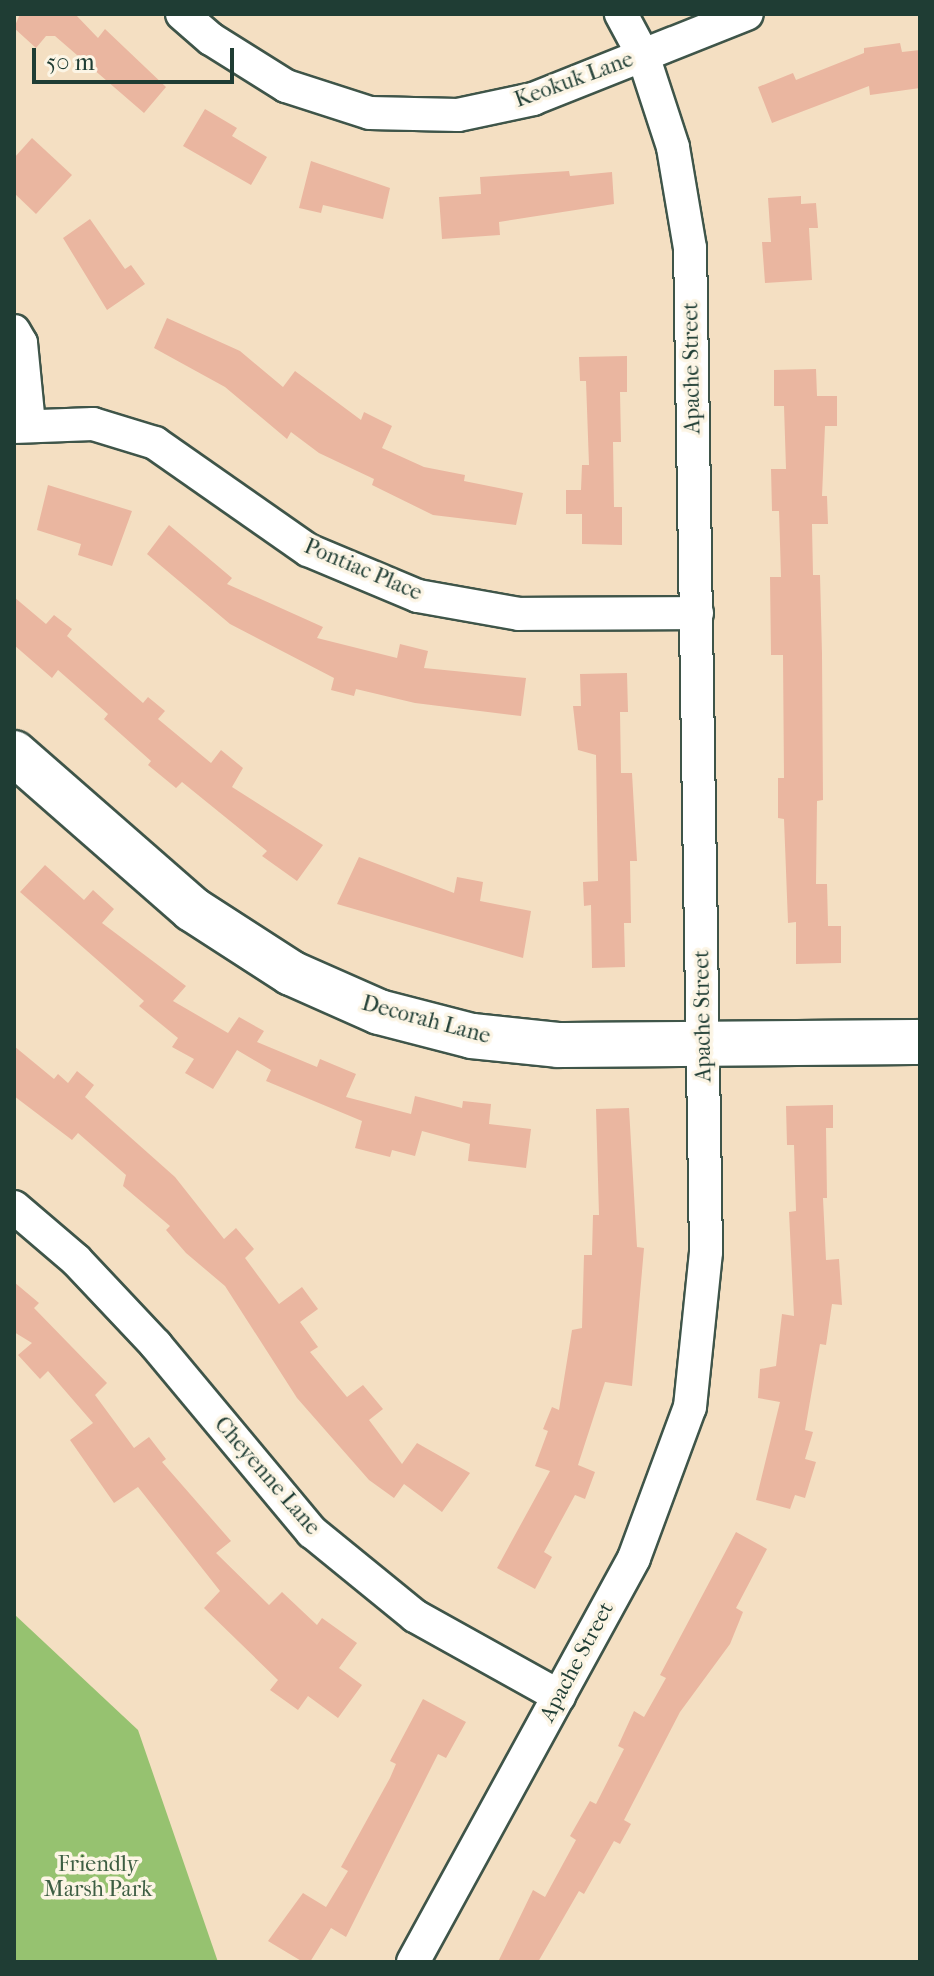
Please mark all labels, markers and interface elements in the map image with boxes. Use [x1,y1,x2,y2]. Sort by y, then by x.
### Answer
scale bar [36,32,238,82]
street label: Keokuk Lane [511,46,637,114]
text: 50 m [46,48,95,76]
street label: Apache Street [678,302,706,434]
street label: Pontiac Place [300,533,426,607]
street label: Apache Street [689,950,717,1082]
street label: Decorah Lane [359,990,493,1050]
street label: Cheyenne Lane [209,1412,325,1540]
street label: Apache Street [534,1598,620,1726]
park label: Friendly Marsh Park [44,1851,152,1902]

